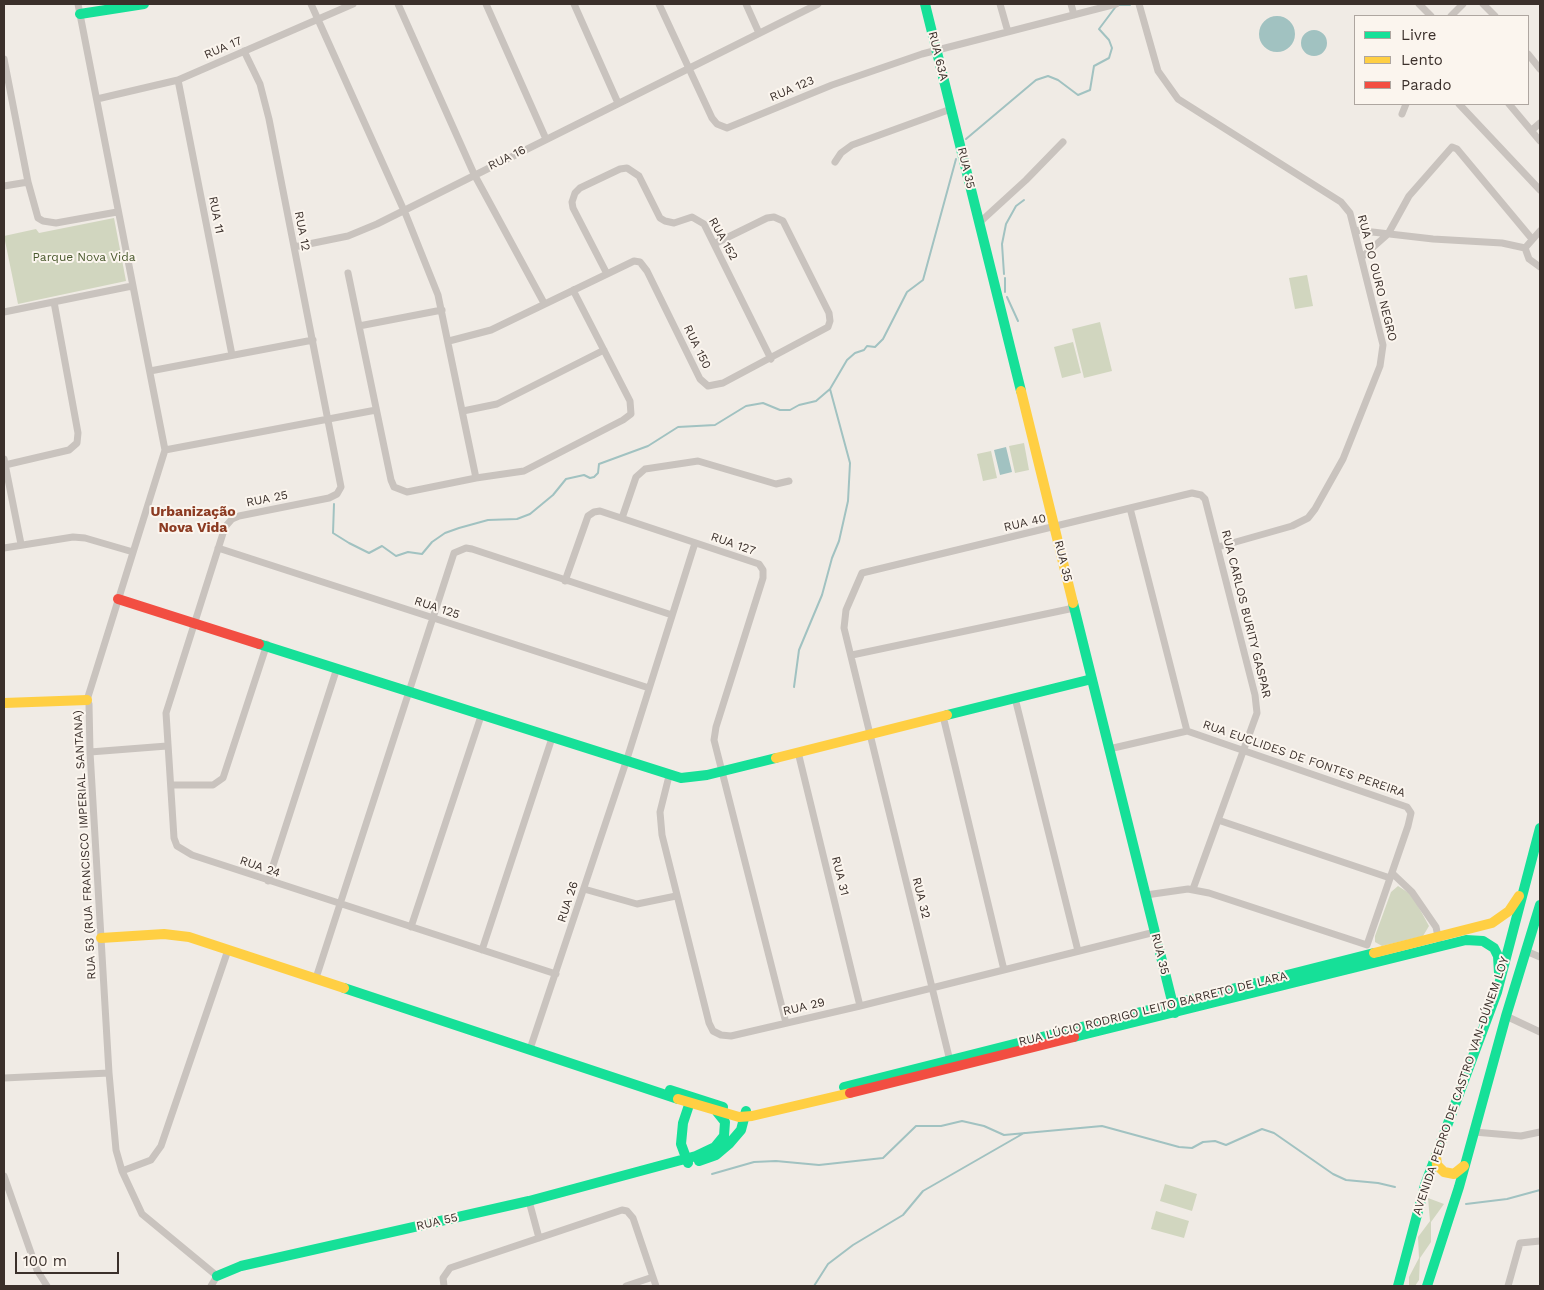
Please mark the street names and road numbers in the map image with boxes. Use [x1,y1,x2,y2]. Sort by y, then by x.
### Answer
street label: RUA 63A [925,30,951,82]
street label: RUA 17 [202,34,244,62]
street label: RUA 123 [768,73,816,105]
street label: RUA 16 [486,143,528,173]
street label: RUA 35 [954,146,978,190]
street label: RUA 11 [205,195,227,235]
street label: RUA 12 [291,210,313,252]
street label: RUA DO OURO NEGRO [1354,213,1400,343]
street label: RUA 152 [705,215,741,263]
street label: RUA 150 [680,323,714,371]
street label: RUA 25 [245,488,289,510]
street label: RUA 40 [1002,511,1048,535]
street label: RUA CARLOS BURITY GASPAR [1218,528,1274,700]
street label: RUA 127 [709,530,757,558]
street label: RUA 35 [1051,539,1075,583]
street label: RUA 125 [412,594,462,622]
street label: RUA 53 (RUA FRANCISCO IMPERIAL SANTANA) [71,710,99,980]
street label: RUA EUCLIDES DE FONTES PEREIRA [1201,717,1407,801]
street label: RUA 24 [238,853,282,881]
street label: RUA 31 [828,855,852,897]
street label: RUA 32 [909,876,933,920]
street label: RUA 26 [555,880,581,924]
street label: RUA 35 [1148,932,1172,976]
street label: AVENIDA PEDRO DE CASTRO VAN-DÚNEM LOY [1410,955,1512,1217]
street label: RUA LÚCIO RODRIGO LEITO BARRETO DE LARA [1017,969,1289,1049]
street label: RUA 29 [782,995,826,1019]
street label: RUA 55 [415,1210,459,1234]

